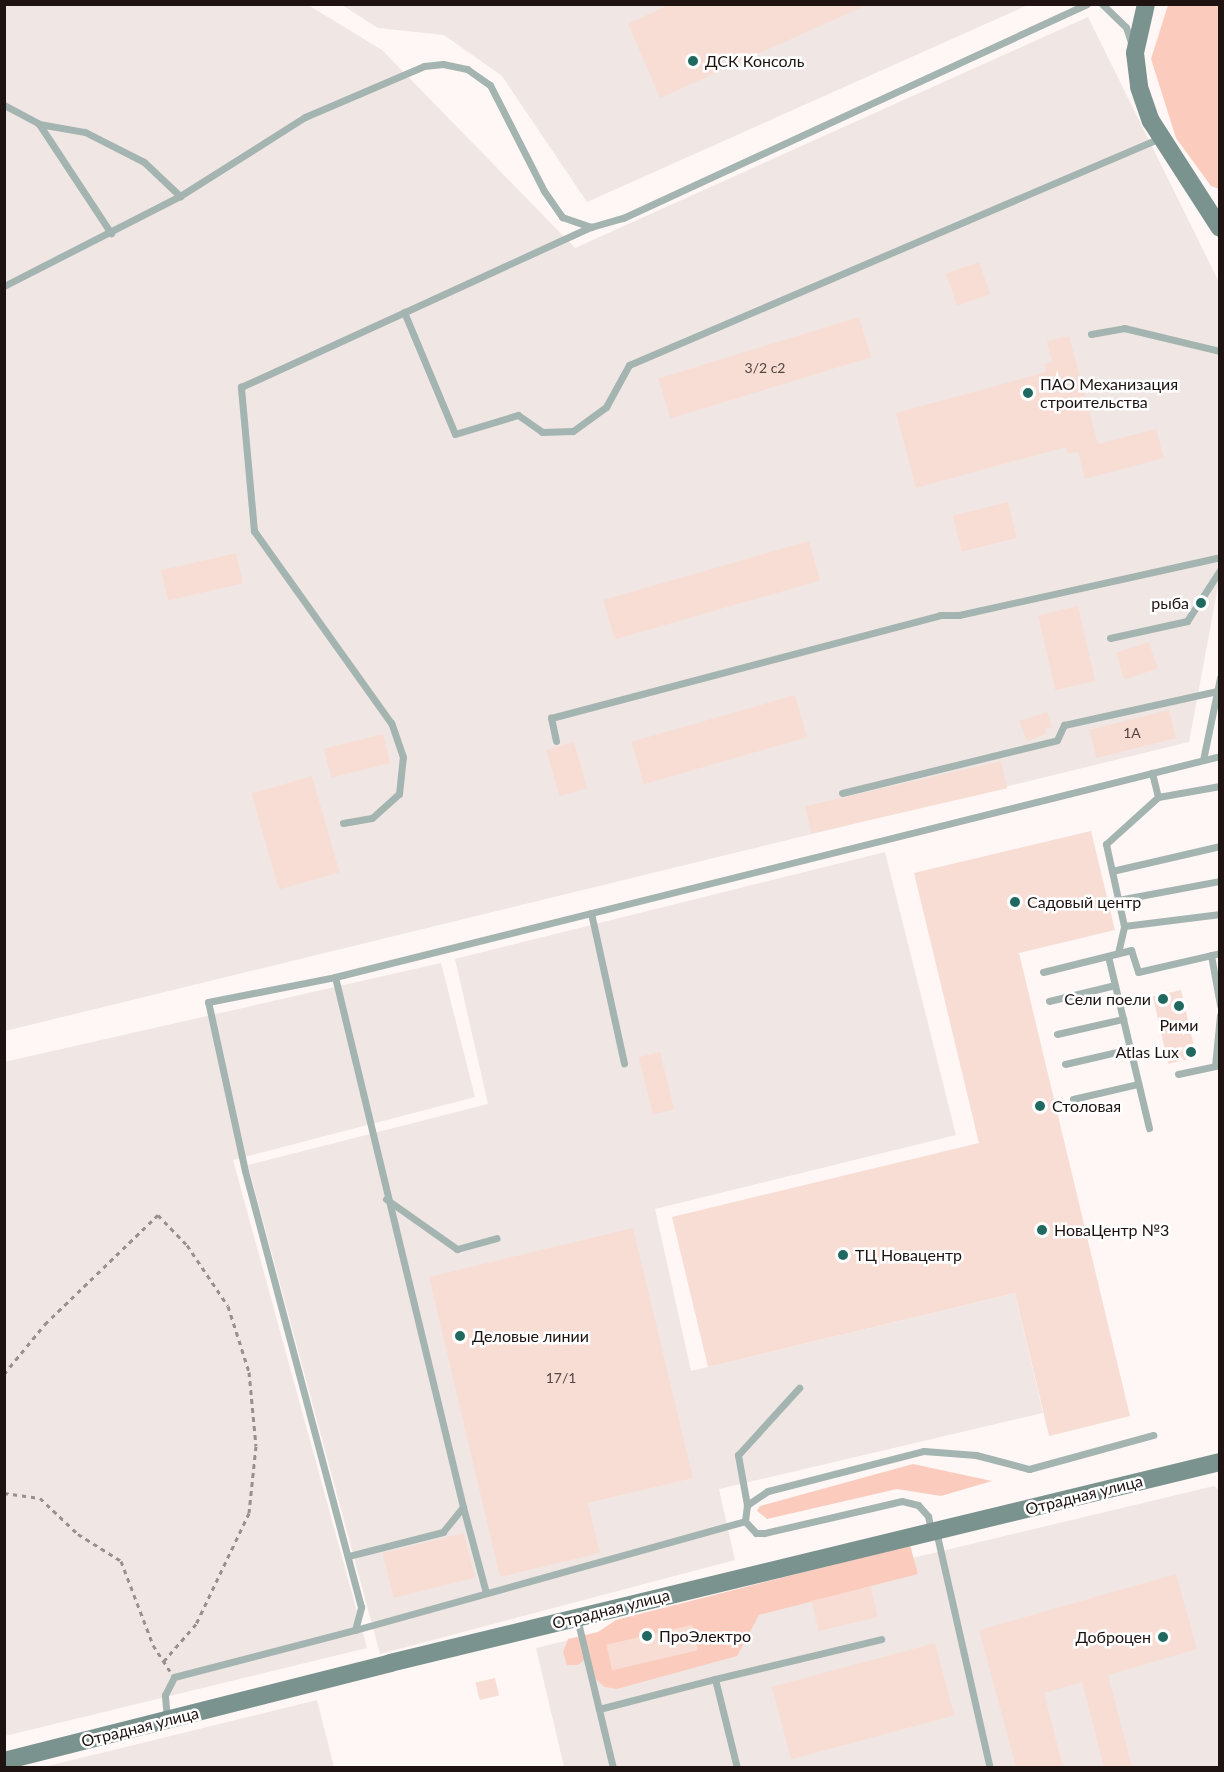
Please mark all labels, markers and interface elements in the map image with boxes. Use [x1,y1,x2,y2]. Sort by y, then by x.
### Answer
place label: ДСК Консоль [705,51,804,71]
marker: ДСК Консоль [686,54,700,68]
house number: 3/2 с2 [745,360,785,376]
place label: ПАО Механизация строительства [1040,374,1178,412]
marker: ПАО Механизация строительства [1021,386,1035,400]
place label: рыба [1151,593,1189,613]
marker: рыба [1194,596,1208,610]
house number: 1А [1123,725,1141,741]
place label: Садовый центр [1027,892,1141,912]
marker: Садовый центр [1008,895,1022,909]
place label: Сели поели [1064,989,1151,1009]
marker: Сели поели [1156,992,1170,1006]
marker: Рими [1172,999,1186,1013]
place label: Рими [1159,1015,1199,1035]
place label: Atlas Lux [1116,1042,1179,1062]
marker: Atlas Lux [1184,1045,1198,1059]
place label: Столовая [1052,1096,1121,1116]
marker: Столовая [1033,1099,1047,1113]
place label: НоваЦентр №3 [1054,1220,1169,1240]
marker: НоваЦентр №3 [1035,1223,1049,1237]
place label: ТЦ Новацентр [855,1245,962,1265]
marker: ТЦ Новацентр [836,1248,850,1262]
place label: Деловые линии [472,1326,589,1346]
marker: Деловые линии [453,1329,467,1343]
house number: 17/1 [546,1370,576,1386]
street label: Отрадная улица [1023,1471,1145,1519]
street label: Отрадная улица [550,1585,672,1633]
place label: ПроЭлектро [659,1626,751,1646]
place label: Доброцен [1075,1627,1151,1647]
marker: ПроЭлектро [640,1629,654,1643]
marker: Доброцен [1156,1630,1170,1644]
street label: Отрадная улица [79,1703,201,1751]

